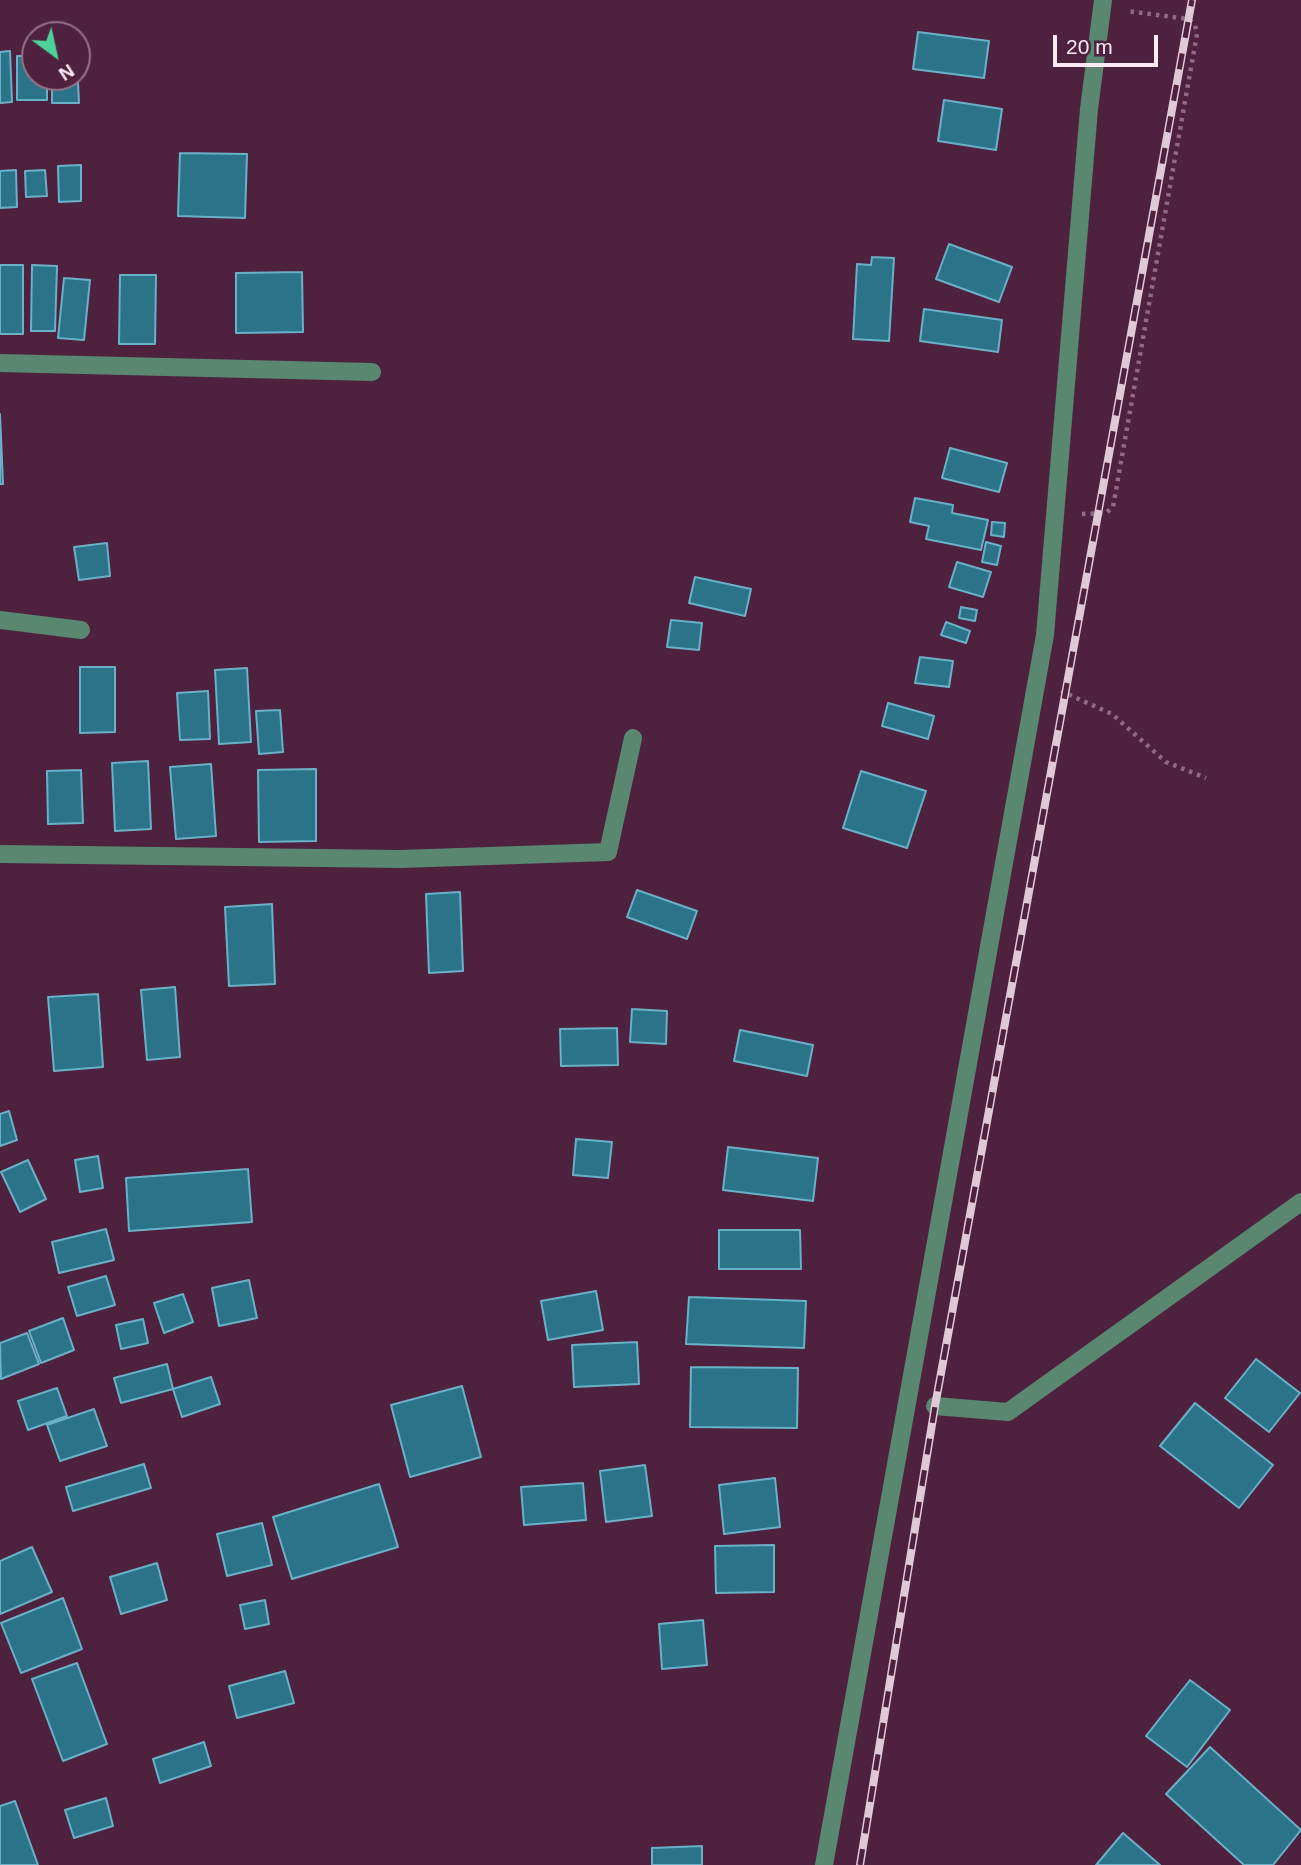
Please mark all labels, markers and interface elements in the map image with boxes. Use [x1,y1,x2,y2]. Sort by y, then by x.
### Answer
north arrow [21,21,91,91]
scale bar [1056,21,1161,65]
text: 20 m [1066,35,1113,58]
text: N [55,60,78,85]

